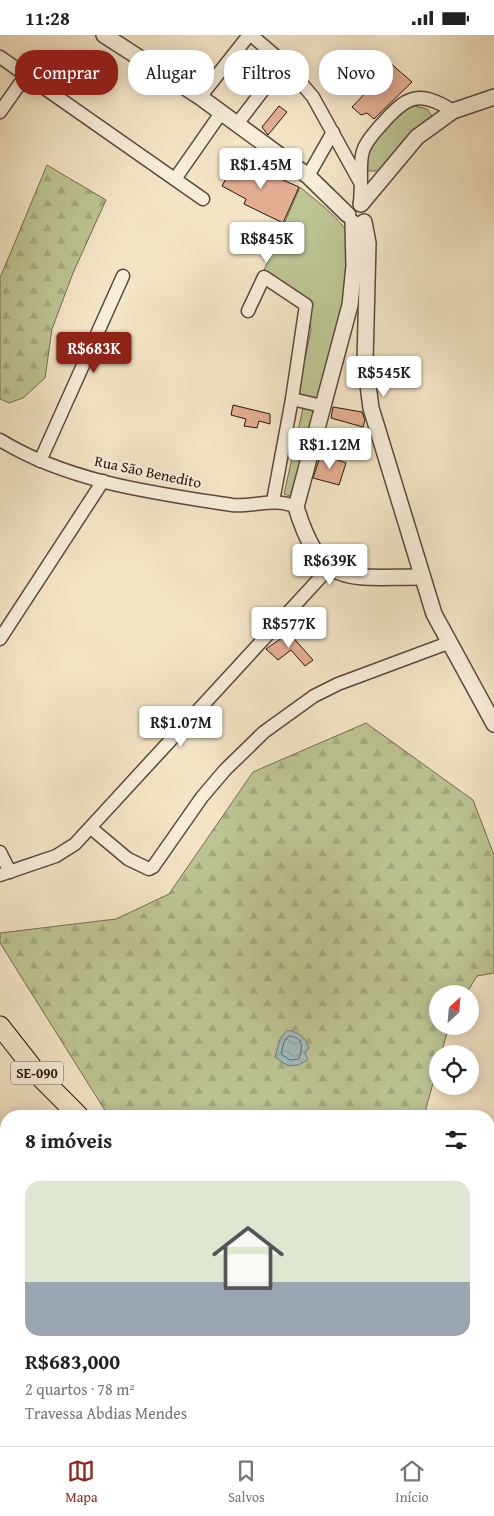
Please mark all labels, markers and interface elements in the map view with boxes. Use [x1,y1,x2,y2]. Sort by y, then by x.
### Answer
text: 11:28 [25,4,70,32]
chip: Comprar [15,50,118,95]
chip: Alugar [128,50,214,95]
chip: Filtros [224,50,309,95]
chip: Novo [319,50,393,95]
pin: R$1.45M [215,147,307,190]
text: R$1.45M [230,152,292,176]
pin: R$845K [226,221,308,264]
text: R$845K [240,226,294,250]
pin: R$683K [53,331,135,374]
text: R$683K [67,336,121,360]
pin: R$545K [343,355,425,398]
text: R$545K [357,360,411,384]
pin: R$1.12M [284,427,376,470]
text: R$1.12M [299,432,361,456]
street label: Rua São Benedito [93,450,204,493]
pin: R$639K [289,543,371,586]
text: R$639K [303,548,357,572]
pin: R$577K [248,607,330,649]
text: R$577K [262,611,316,635]
pin: R$1.07M [135,705,227,748]
text: R$1.07M [150,710,212,734]
north arrow [429,985,479,1035]
map controls [429,985,479,1095]
button: locate [429,1045,479,1095]
road number: SE-090 [11,1061,63,1085]
text: 8 imóveis [25,1125,112,1156]
icon: filters [442,1126,470,1154]
icon: home [203,1213,293,1303]
text: R$683,000 [25,1346,120,1377]
text: 2 quartos · 78 m² [25,1377,135,1401]
text: Travessa Abdias Mendes [25,1401,187,1425]
tab: Mapa [65,1457,98,1507]
tab: Salvos [228,1457,265,1507]
tab: Início [395,1457,429,1507]

